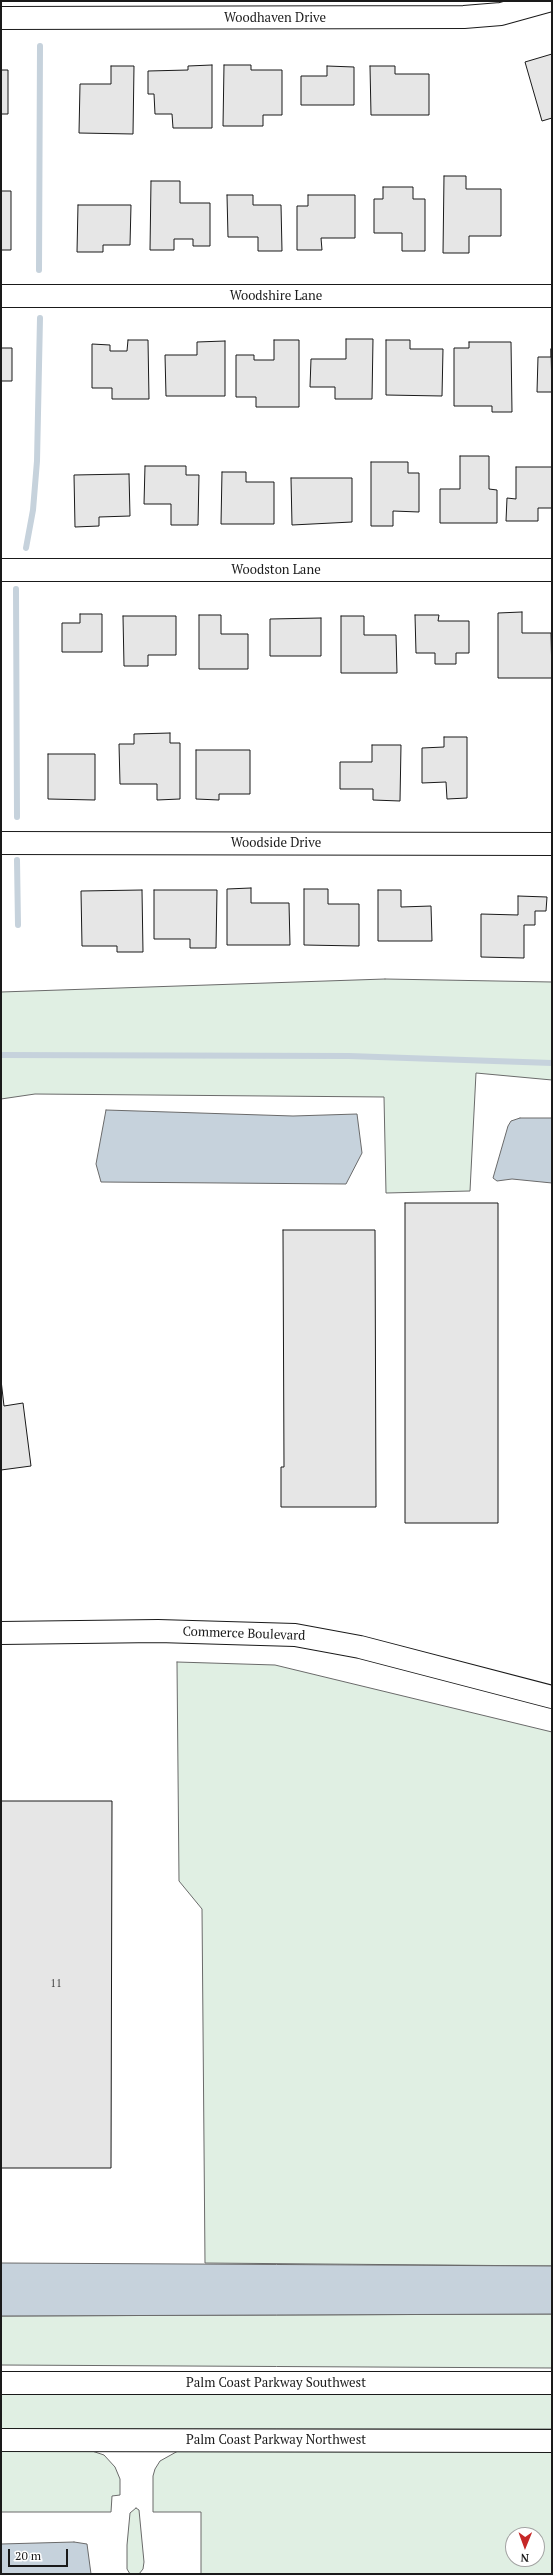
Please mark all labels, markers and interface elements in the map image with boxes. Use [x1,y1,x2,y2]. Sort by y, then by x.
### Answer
street label: Woodhaven Drive [224,10,326,26]
street label: Woodshire Lane [230,288,322,304]
street label: Woodston Lane [231,562,321,578]
street label: Woodside Drive [231,835,321,851]
street label: Commerce Boulevard [182,1624,306,1644]
house number: 11 [50,1977,62,1991]
street label: Palm Coast Parkway Southwest [186,2375,366,2391]
street label: Palm Coast Parkway Northwest [186,2432,366,2448]
north arrow [505,2527,545,2567]
scale bar [10,2541,70,2567]
text: 20 m [15,2548,41,2563]
text: N [521,2551,529,2565]

